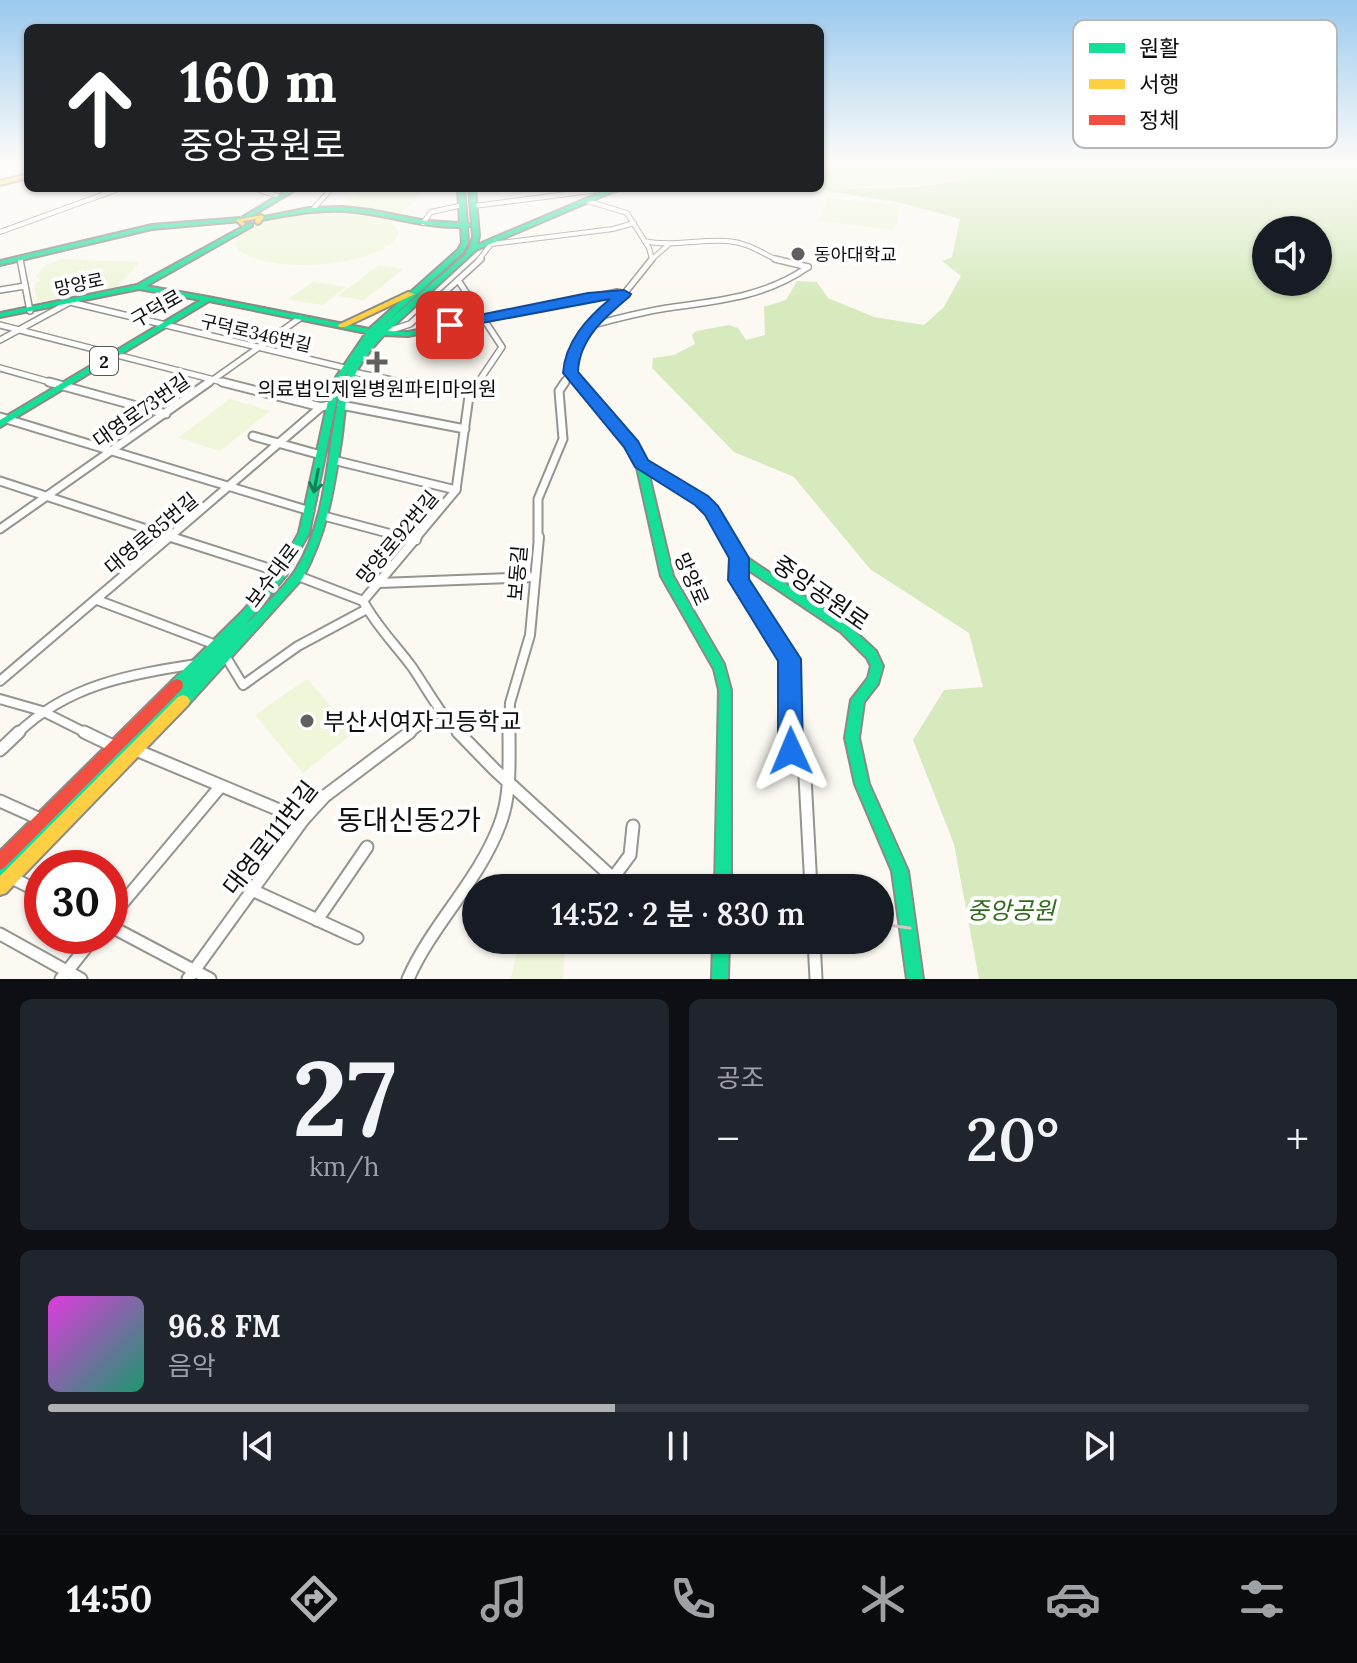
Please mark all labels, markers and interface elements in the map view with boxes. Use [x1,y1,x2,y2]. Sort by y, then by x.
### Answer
legend [1073,20,1337,148]
text: 원활 [1139,34,1179,62]
text: 160 m [180,46,337,117]
icon: ahead [48,56,152,160]
text: 서행 [1139,70,1179,98]
text: 정체 [1139,106,1179,134]
text: 중앙공원로 [180,122,346,168]
map controls [1252,216,1332,296]
button: sound [1252,216,1332,296]
place label: 동아대학교 [814,243,897,266]
marker: 동아대학교 [789,245,807,263]
street label: 망양로 [52,268,106,300]
street label: 구덕로 [126,283,186,333]
pin [416,291,484,359]
icon: arrive [428,303,472,347]
street label: 구덕로346번길 [198,309,314,357]
road number: 2 [90,347,118,375]
marker: 의료법인제일병원파티마의원 [366,351,388,373]
street label: 대영로73번길 [88,368,194,452]
place label: 의료법인제일병원파티마의원 [257,376,497,401]
one-way arrow [307,468,322,493]
street label: 망양로92번길 [351,485,443,589]
street label: 대영로85번길 [99,487,203,579]
street label: 보수대로 [240,538,304,612]
street label: 보동길 [502,544,532,602]
street label: 망양로 [669,549,715,609]
street label: 중앙공원로 [767,549,875,637]
place label: 부산서여자고등학교 [323,706,522,737]
position arrow [749,709,833,793]
marker: 부산서여자고등학교 [298,712,316,730]
street label: 대영로111번길 [216,775,324,901]
district label: 동대신동2가 [337,802,481,838]
speed limit sign: 30 [24,850,128,954]
text: 14:52 · 2 분 · 830 m [552,895,805,933]
park label: 중앙공원 [967,895,1057,926]
text: 27 [292,1031,396,1164]
text: 공조 [717,1061,764,1094]
text: 20° [966,1101,1059,1177]
text: − [717,1111,740,1167]
text: + [1286,1111,1309,1167]
text: km/h [309,1150,379,1183]
text: 96.8 FM [168,1307,281,1345]
text: 음악 [168,1349,216,1382]
icon: previous [236,1424,280,1468]
icon: pause [656,1424,700,1468]
icon: next [1077,1424,1121,1468]
icon: directions [286,1571,342,1627]
icon: music [476,1571,532,1627]
icon: phone [665,1571,721,1627]
icon: climate [855,1571,911,1627]
icon: car [1045,1571,1101,1627]
icon: filters [1234,1571,1290,1627]
text: 14:50 [67,1576,152,1622]

